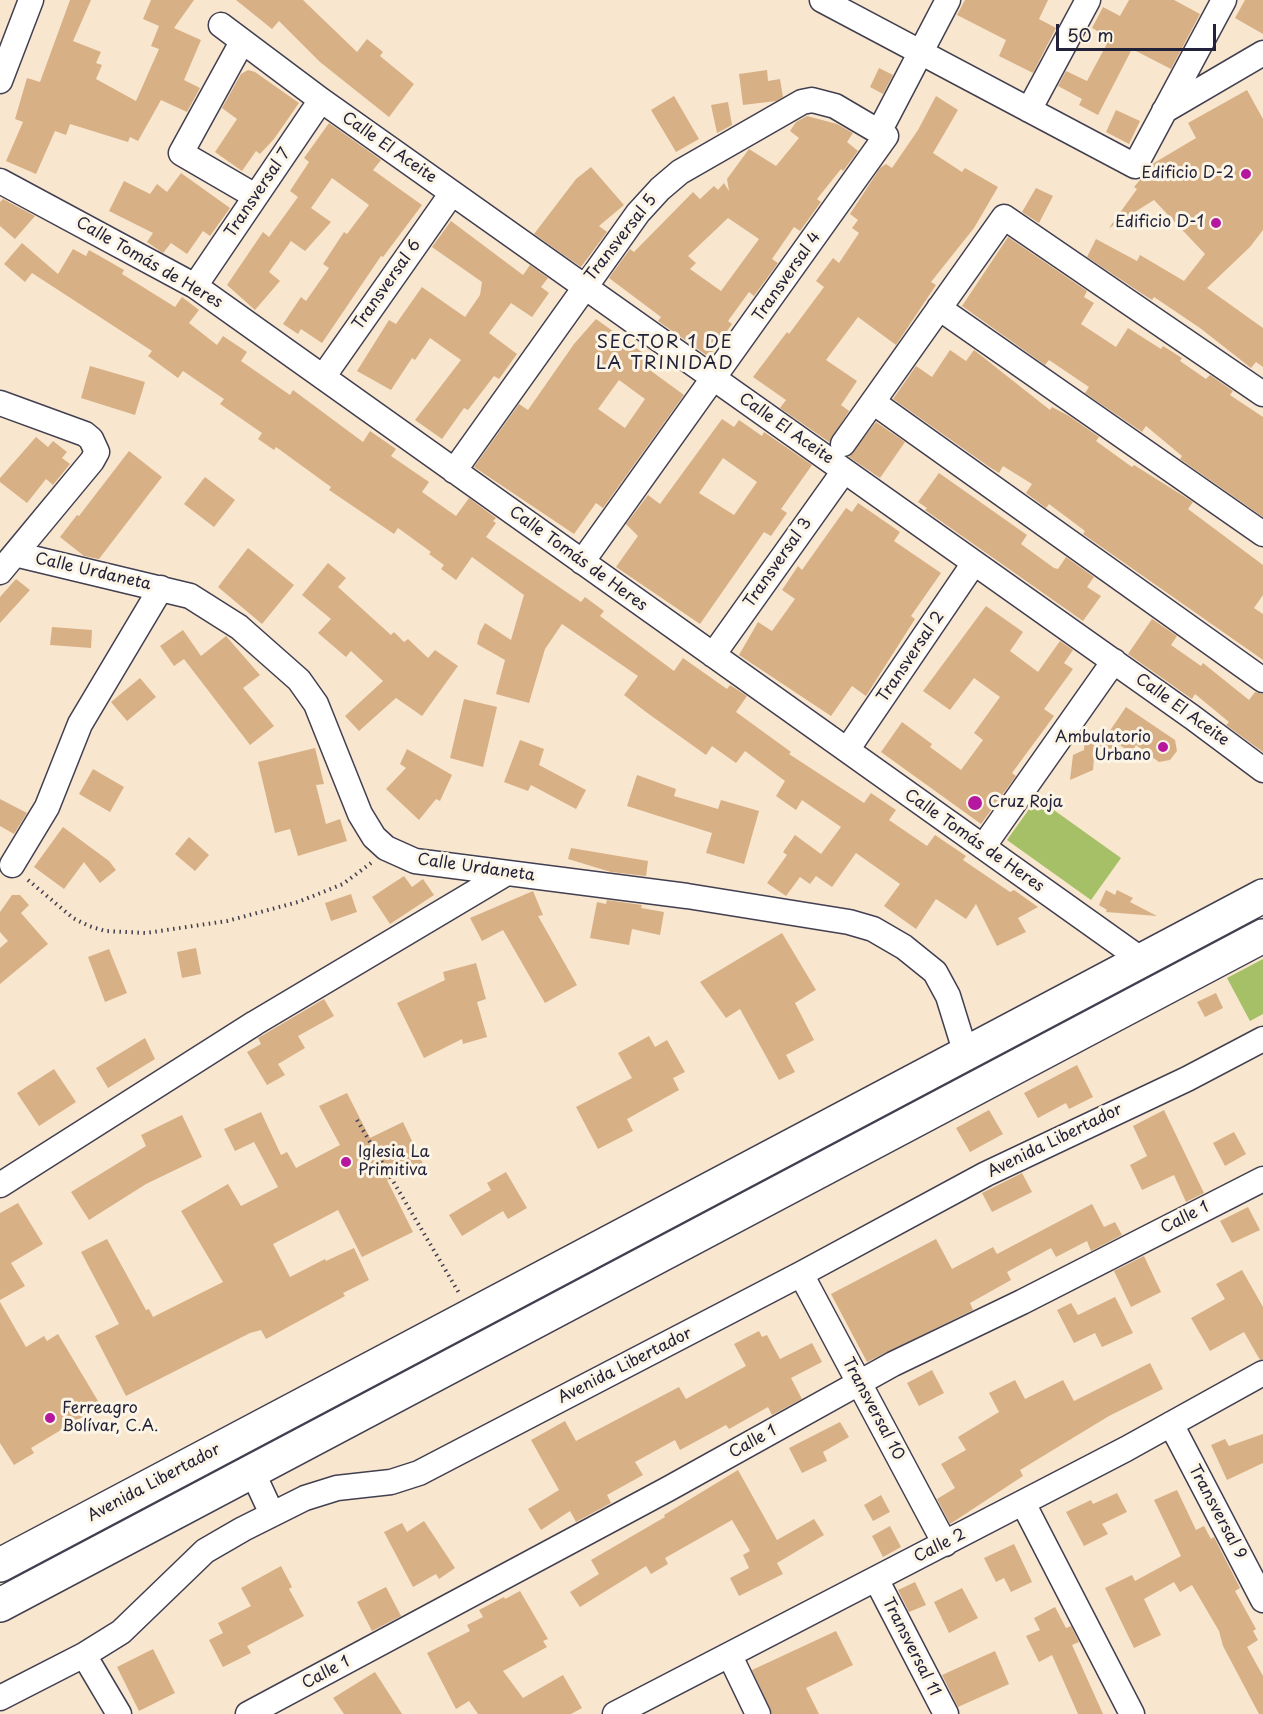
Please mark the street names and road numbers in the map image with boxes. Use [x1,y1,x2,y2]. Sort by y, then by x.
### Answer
street label: Calle El Aceite [338,108,440,188]
street label: Transversal 7 [221,145,295,241]
street label: Transversal 5 [581,191,661,285]
street label: Calle Tomás de Heres [72,213,226,313]
street label: Transversal 4 [749,228,825,326]
street label: Transversal 6 [349,236,425,334]
street label: Calle El Aceite [735,389,837,469]
street label: Calle Tomás de Heres [505,503,651,615]
street label: Transversal 3 [740,514,816,612]
street label: Calle Urdaneta [33,549,153,595]
street label: Transversal 2 [873,608,949,706]
street label: Calle El Aceite [1132,670,1232,750]
street label: Calle Tomás de Heres [901,786,1047,896]
street label: Calle Urdaneta [416,850,536,886]
street label: Avenida Libertador [985,1100,1125,1182]
street label: Calle 1 [1158,1198,1212,1238]
street label: Avenida Libertador [555,1324,695,1408]
street label: Transversal 10 [838,1354,908,1464]
street label: Calle 1 [726,1421,780,1463]
street label: Avenida Libertador [84,1440,224,1526]
street label: Transversal 9 [1184,1462,1250,1562]
street label: Calle 2 [911,1525,969,1567]
street label: Transversal 11 [878,1595,944,1699]
street label: Calle 1 [299,1652,353,1694]

